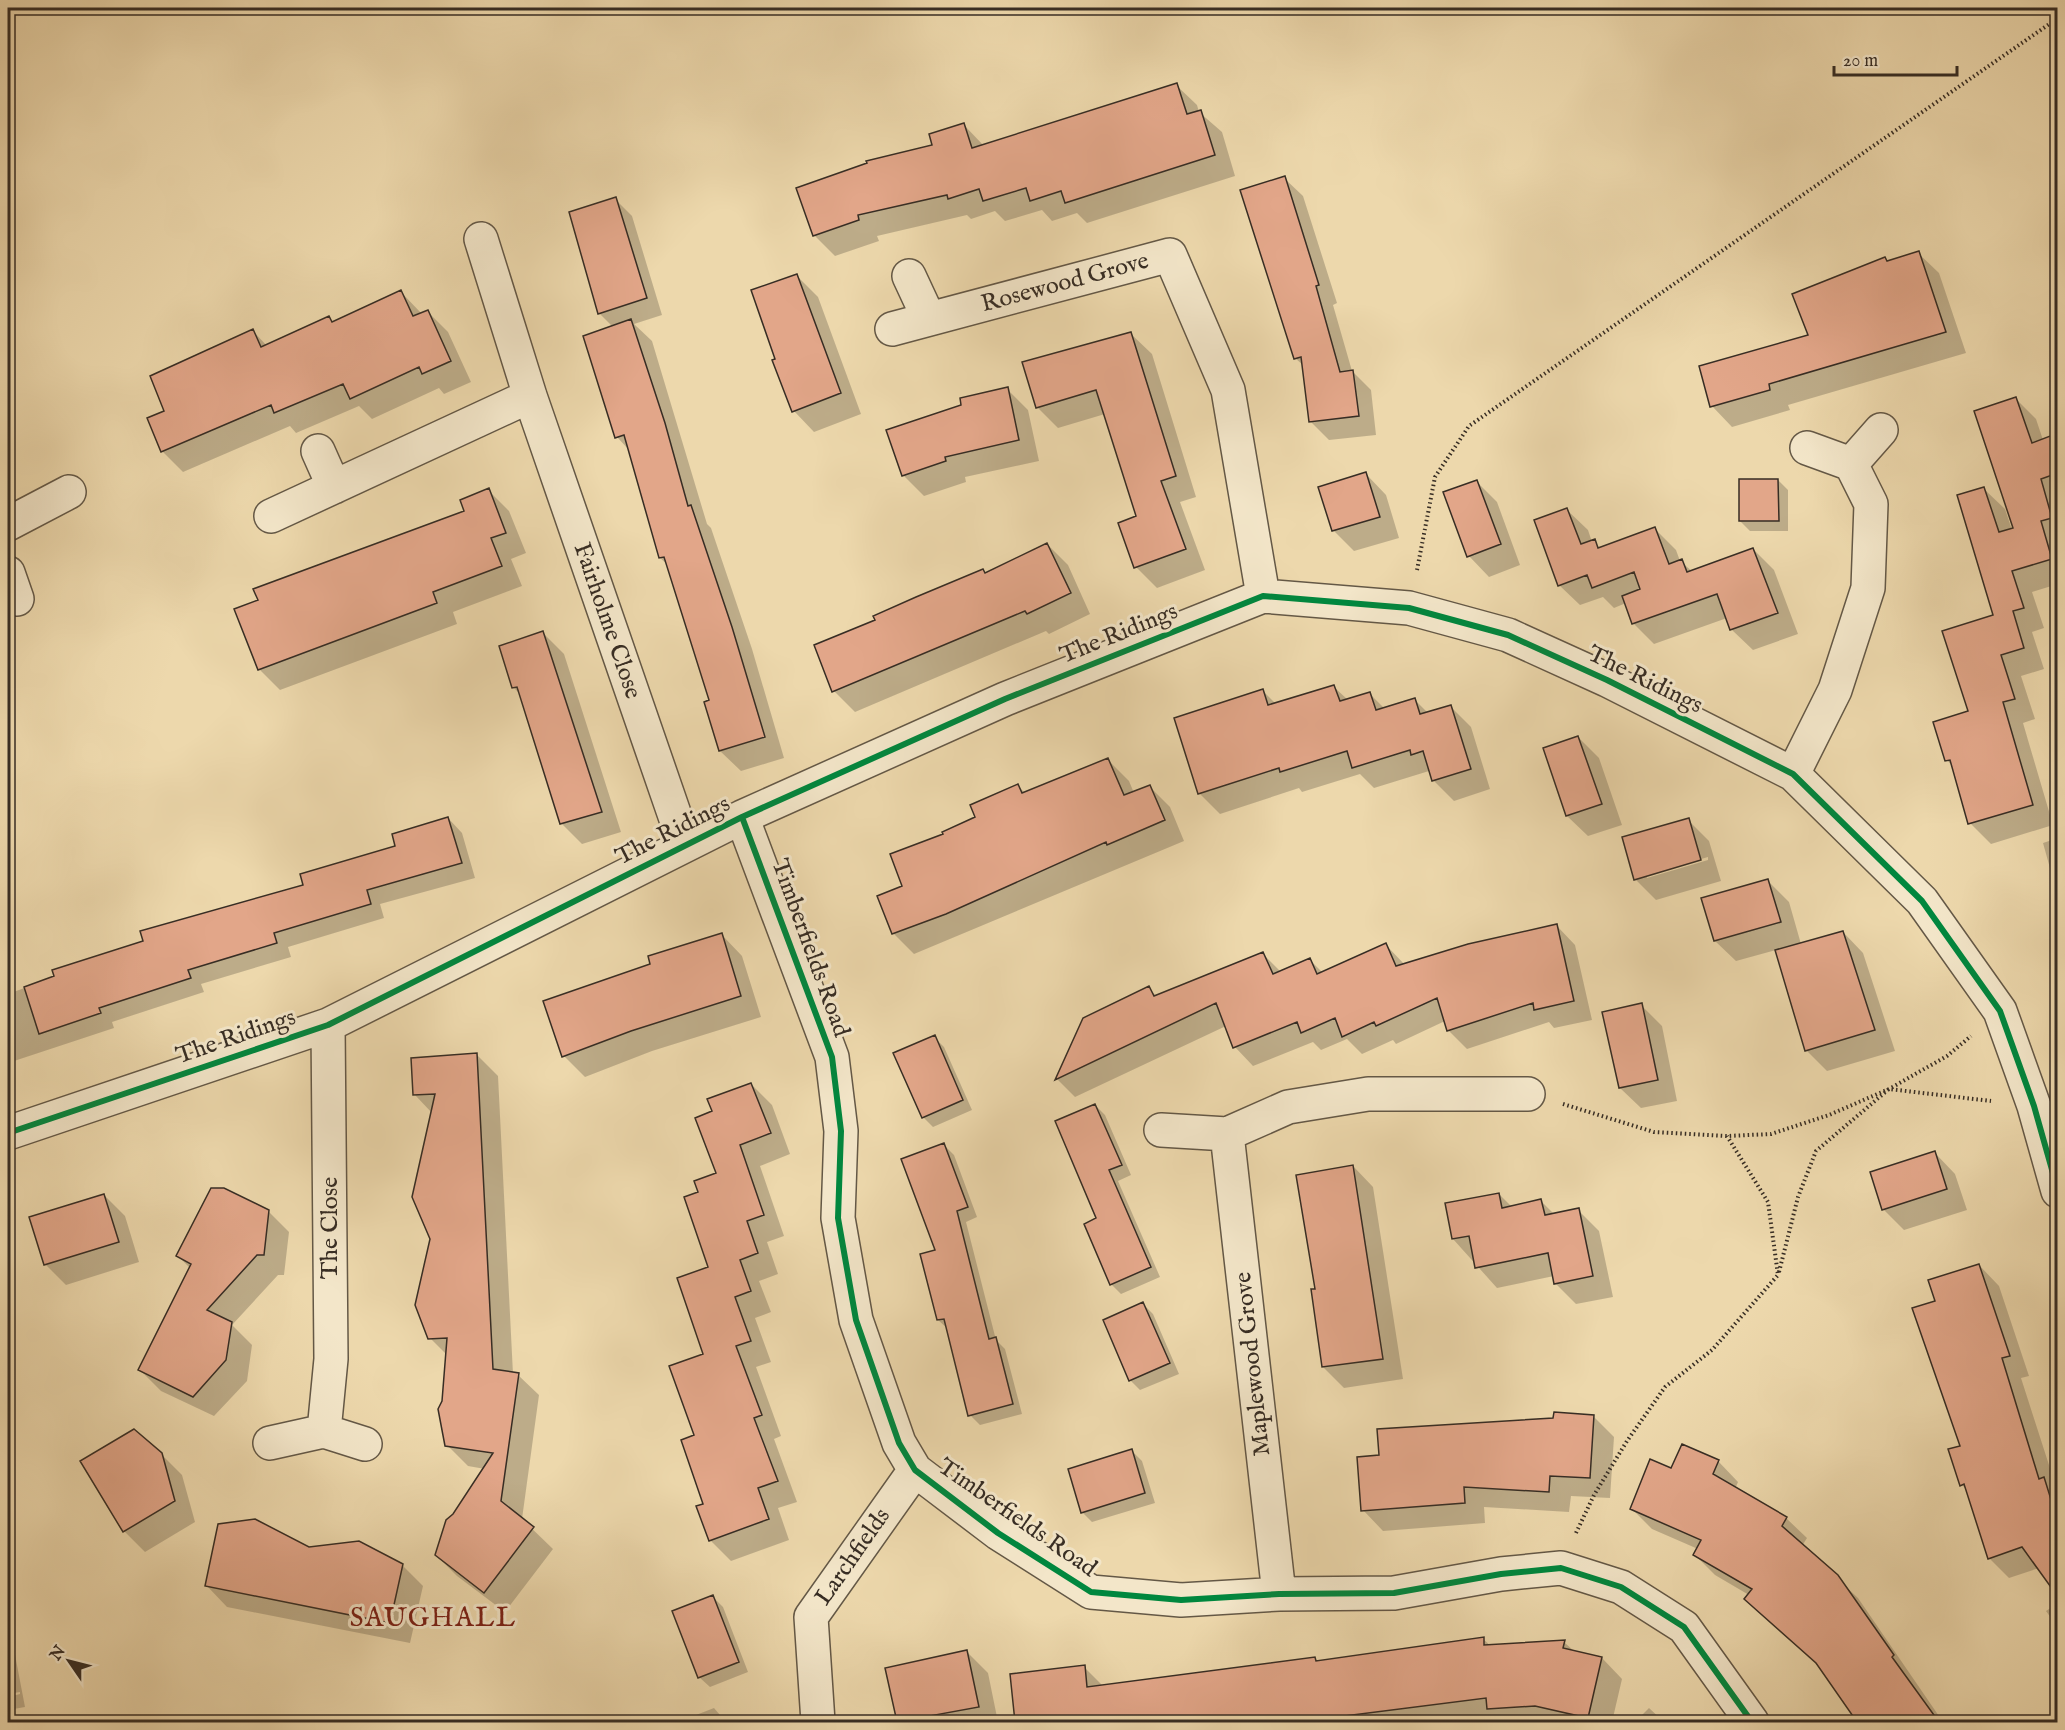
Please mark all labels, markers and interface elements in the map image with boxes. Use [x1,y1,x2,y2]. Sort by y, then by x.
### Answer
scale bar [1834,39,1957,77]
text: 20 m [1843,50,1878,73]
street label: Rosewood Grove [978,246,1152,320]
street label: Fairholme Close [566,539,648,703]
street label: The Ridings [1055,596,1183,672]
street label: The Ridings [1582,639,1708,721]
street label: The Ridings [611,789,735,873]
street label: Timberfields Road [763,855,857,1041]
street label: The Ridings [172,1002,300,1072]
street label: The Close [315,1177,346,1279]
street label: Maplewood Grove [1228,1270,1278,1458]
street label: Timberfields Road [931,1452,1103,1584]
street label: Larchfields [808,1502,898,1612]
district label: SAUGHALL [350,1602,516,1636]
north arrow [39,1631,99,1691]
text: N [46,1642,71,1666]

